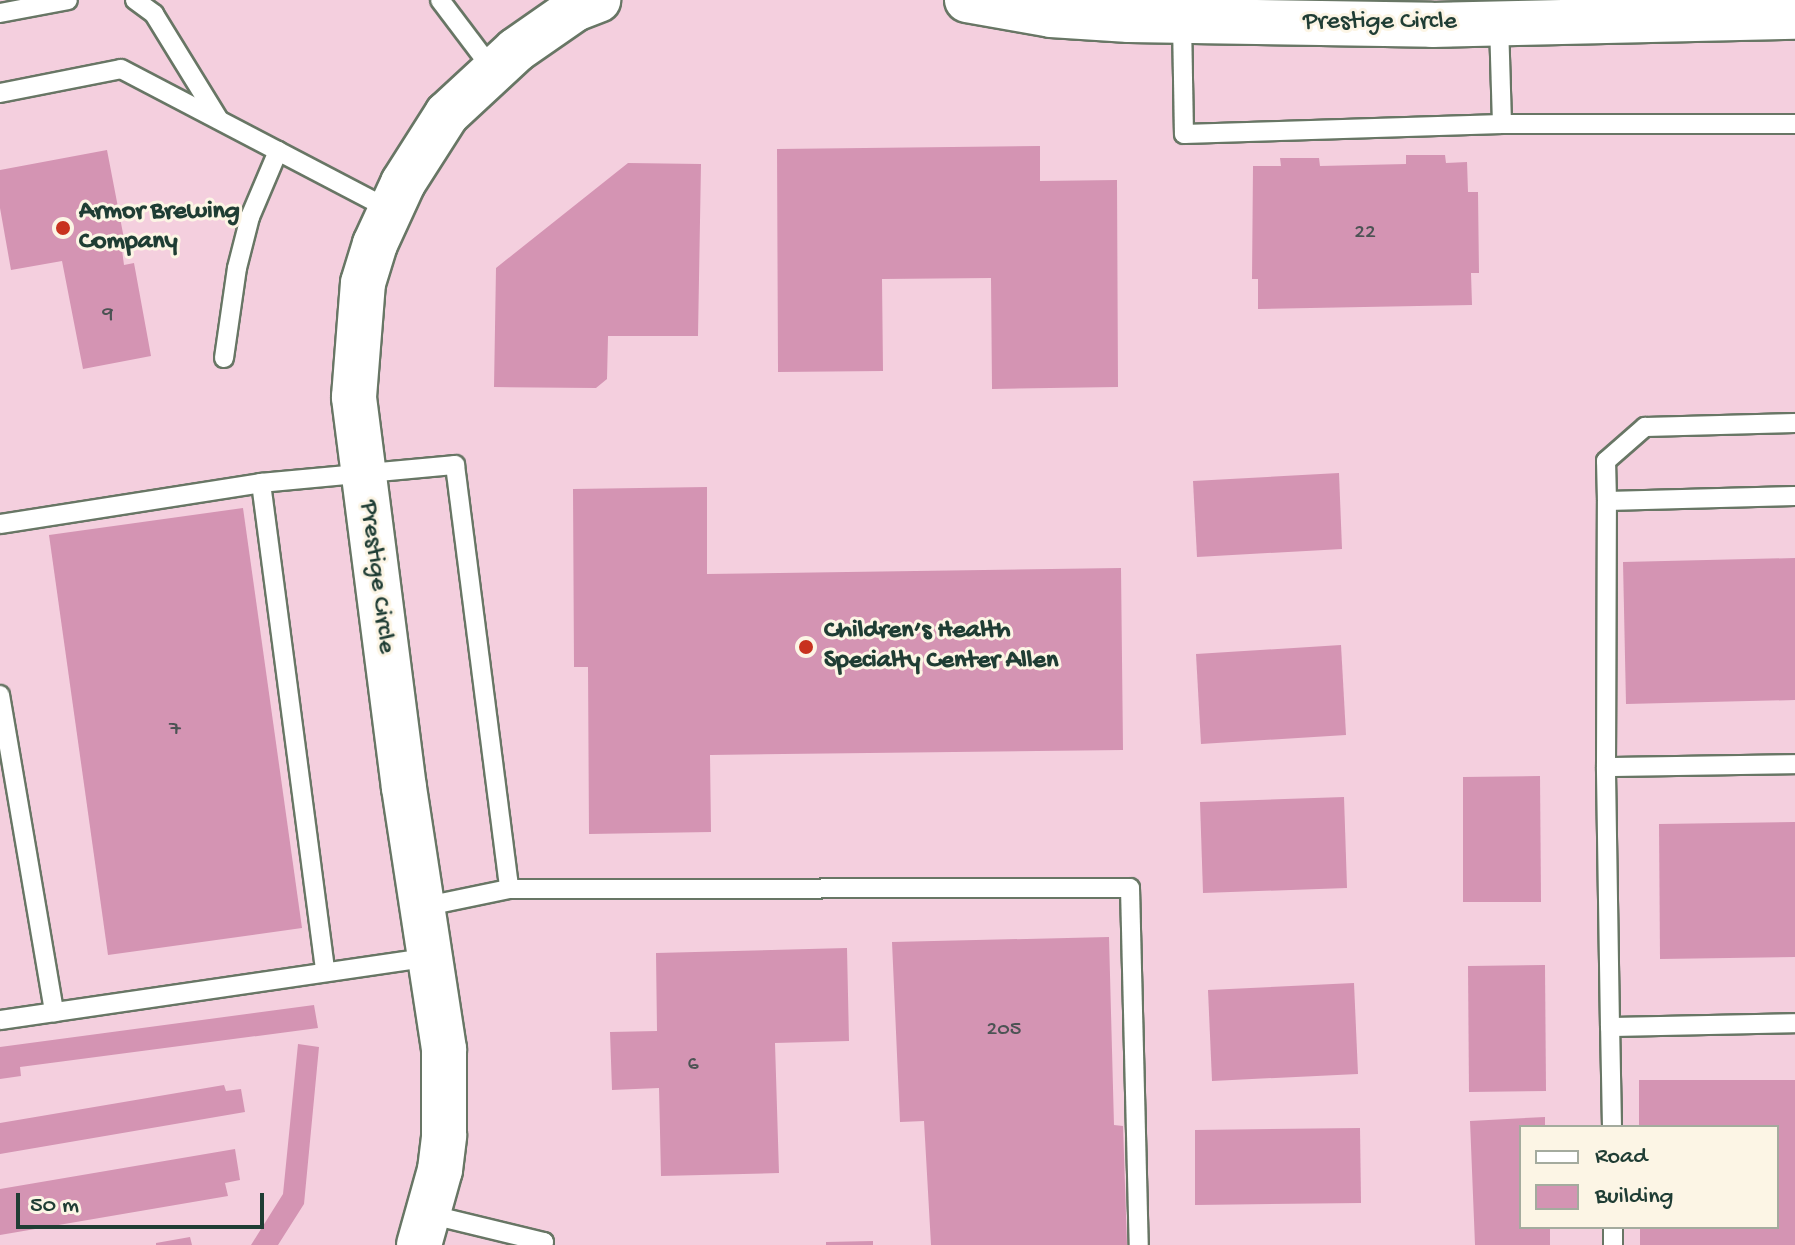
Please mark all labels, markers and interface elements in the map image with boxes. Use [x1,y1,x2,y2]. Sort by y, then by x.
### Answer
street label: Prestige Circle [1303,7,1457,39]
place label: Armor Brewing Company [79,197,240,258]
marker: Armor Brewing Company [54,219,72,237]
house number: 22 [1354,221,1376,247]
house number: 9 [102,303,114,329]
street label: Prestige Circle [351,499,401,655]
place label: Children’s Health Specialty Center Allen [824,616,1058,678]
marker: Children’s Health Specialty Center Allen [795,636,817,658]
house number: 7 [169,718,181,744]
house number: 205 [987,1018,1021,1044]
house number: 6 [687,1053,699,1079]
legend [1519,1125,1779,1229]
text: Road [1595,1143,1647,1172]
scale bar [20,1177,268,1227]
text: Building [1595,1183,1673,1212]
text: 50 m [30,1192,79,1221]

